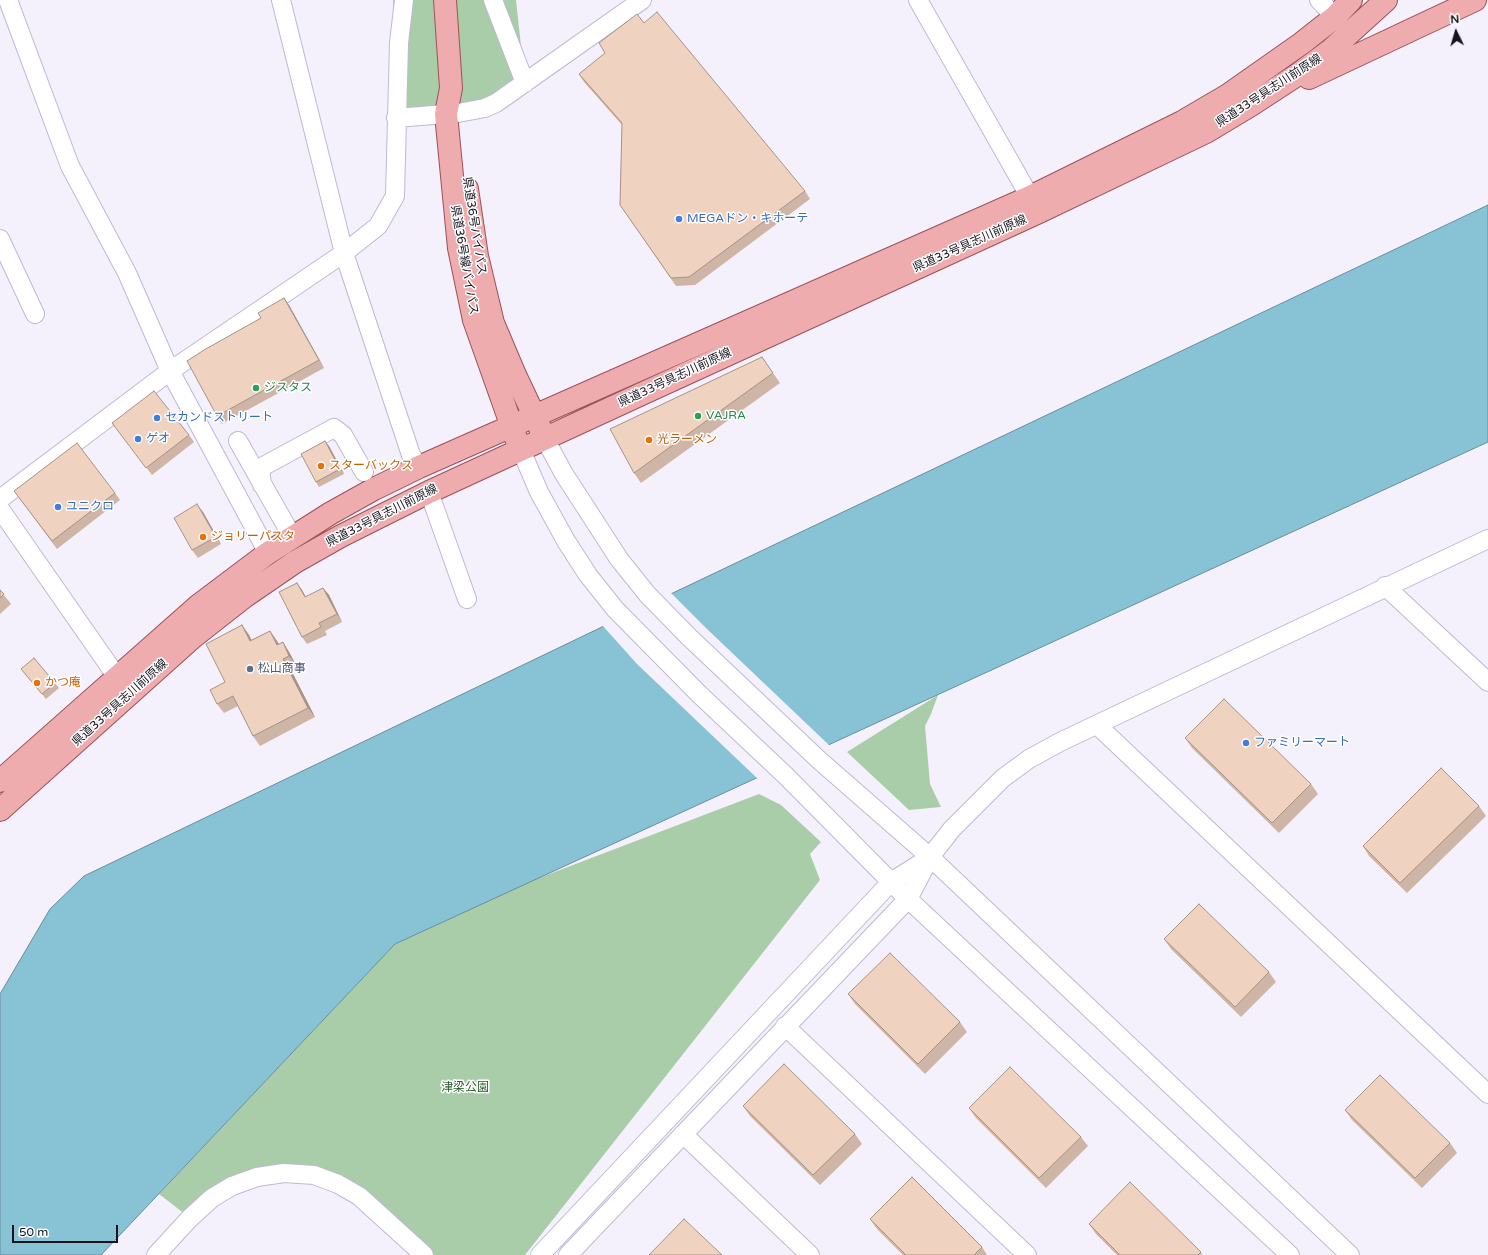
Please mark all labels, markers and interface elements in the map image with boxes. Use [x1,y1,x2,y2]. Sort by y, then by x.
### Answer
north arrow [1436,12,1476,52]
text: N [1450,13,1460,26]
street label: 県道33号具志川前原線 [1213,51,1325,131]
street label: 県道36号バイパス [459,176,489,276]
street label: 県道36号線バイパス [447,204,481,316]
place label: MEGAドン・キホーテ [687,212,808,226]
street label: 県道33号具志川前原線 [911,212,1029,276]
marker: MEGAドン・キホーテ [674,214,684,224]
street label: 県道33号具志川前原線 [616,345,734,411]
place label: ジスタス [264,381,312,395]
marker: ジスタス [251,383,261,393]
place label: VAJRA [706,409,746,423]
place label: セカンドストリート [165,411,273,425]
marker: VAJRA [693,411,703,421]
marker: セカンドストリート [152,413,162,423]
place label: ゲオ [146,432,170,446]
place label: 光ラーメン [657,433,717,447]
marker: ゲオ [133,434,143,444]
marker: 光ラーメン [644,435,654,445]
place label: スターバックス [329,459,413,473]
marker: スターバックス [316,461,326,471]
street label: 県道33号具志川前原線 [324,482,440,550]
place label: ユニクロ [66,500,114,514]
marker: ユニクロ [53,502,63,512]
place label: ジョリーパスタ [211,530,295,544]
marker: ジョリーパスタ [198,532,208,542]
street label: 県道33号具志川前原線 [69,656,171,750]
place label: 松山商事 [258,662,306,676]
marker: 松山商事 [245,664,255,674]
place label: かつ庵 [45,676,81,690]
marker: かつ庵 [32,678,42,688]
place label: ファミリーマート [1254,736,1350,750]
marker: ファミリーマート [1241,738,1251,748]
park label: 津梁公園 [441,1081,489,1095]
scale bar [14,1217,120,1243]
text: 50 m [19,1225,48,1239]

